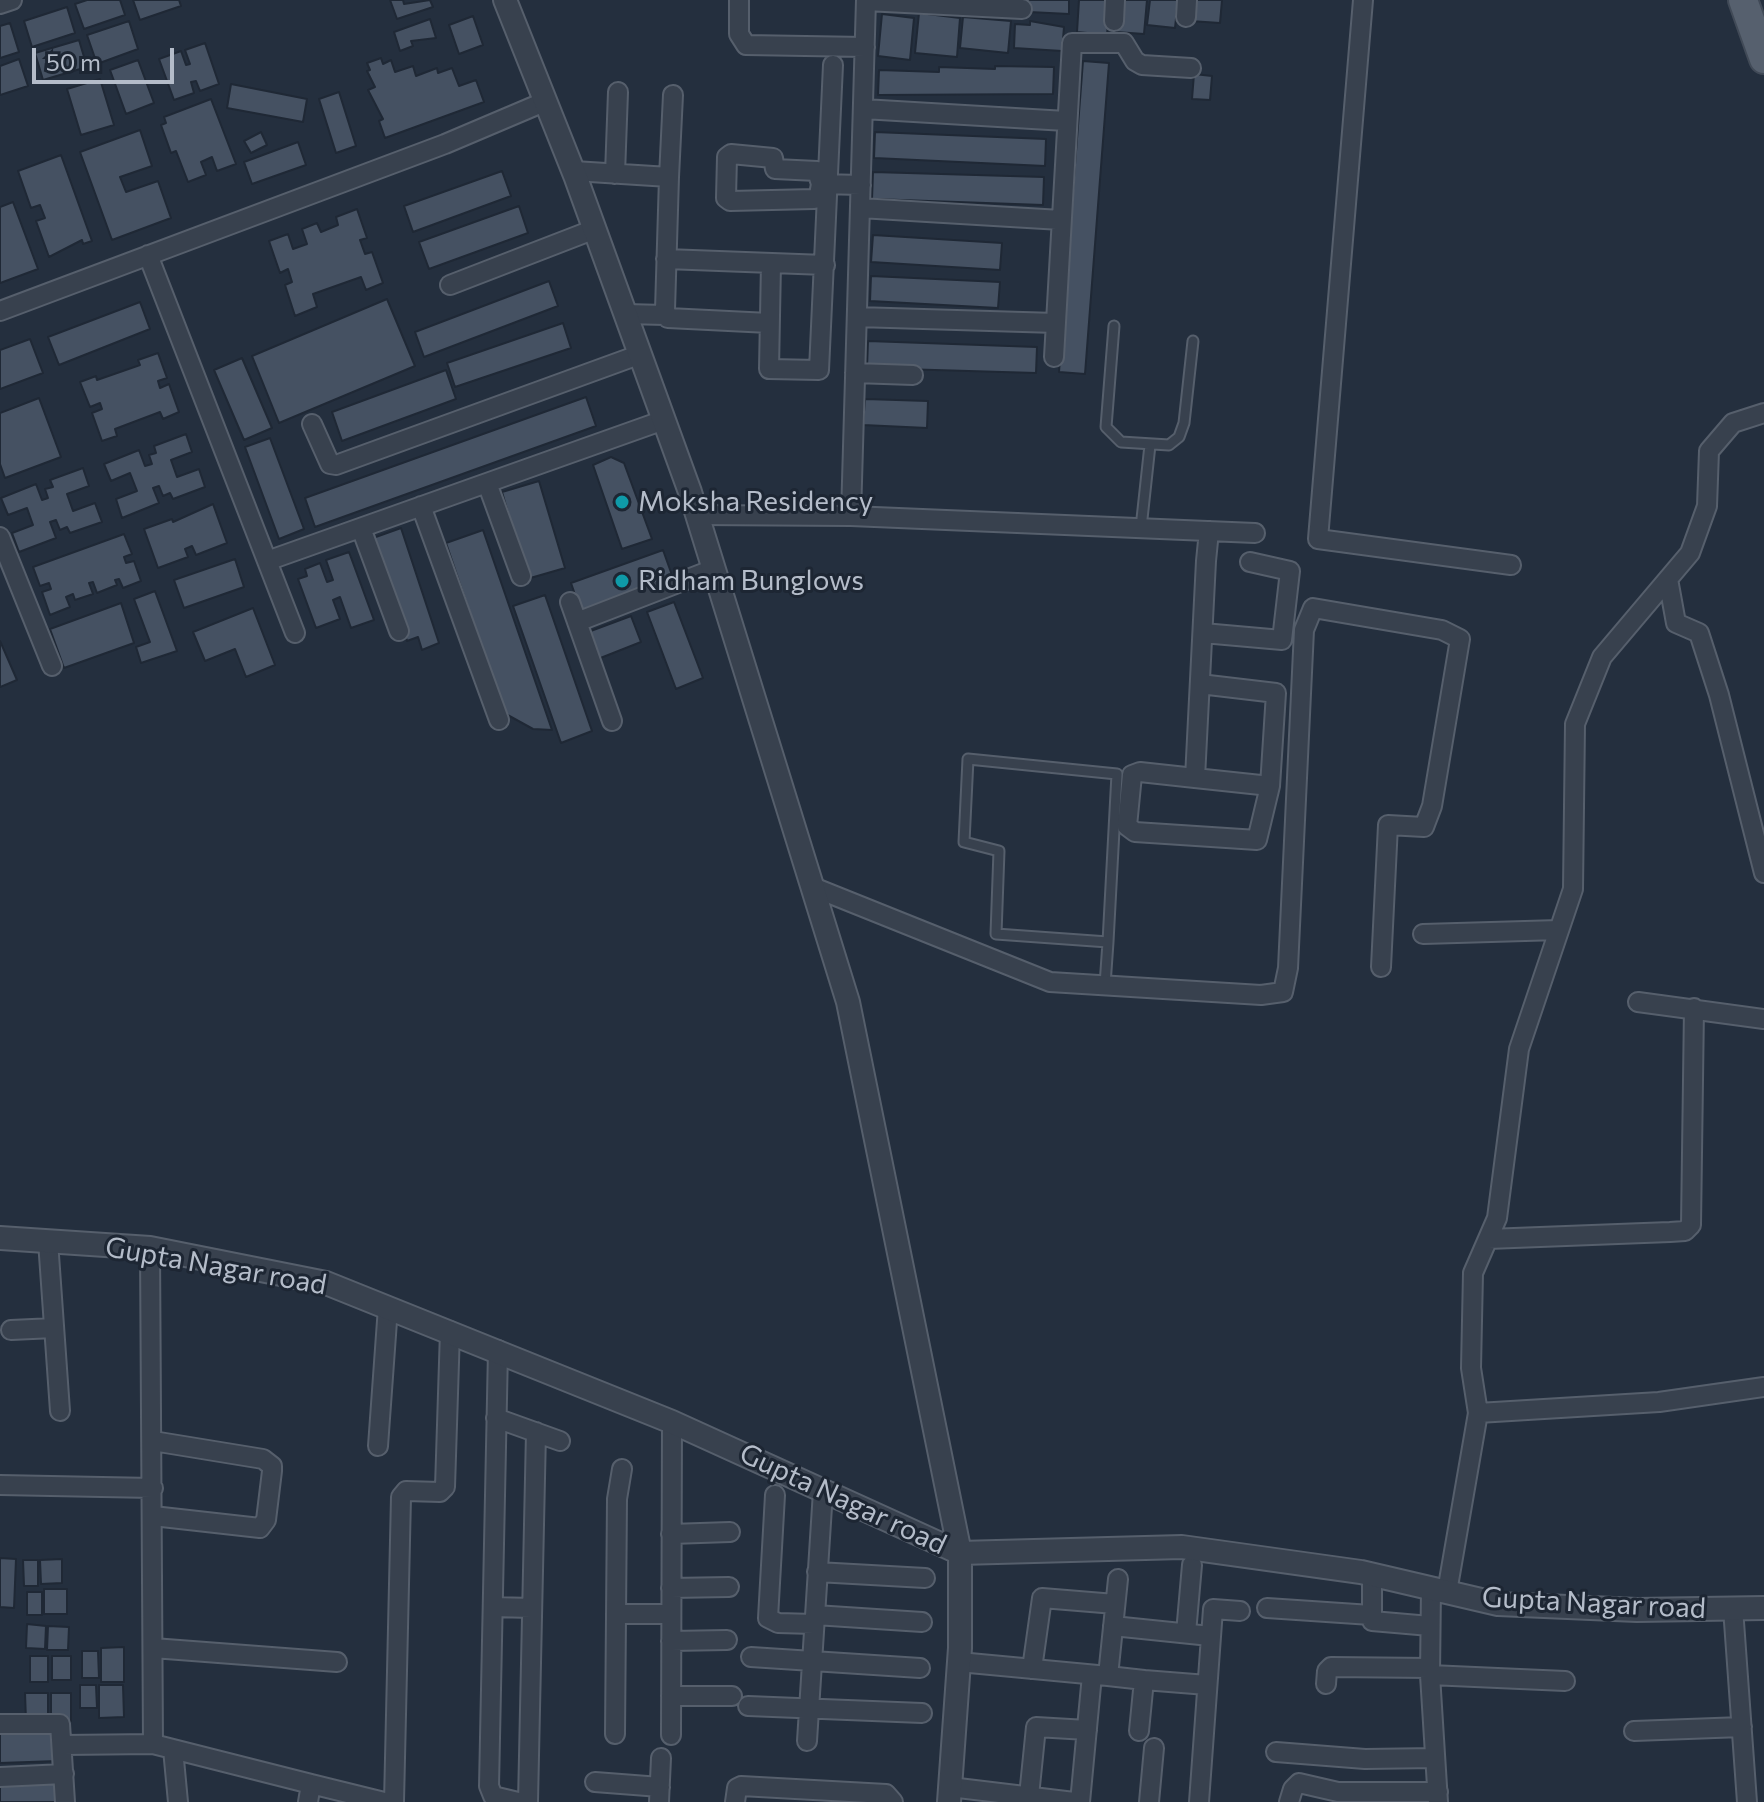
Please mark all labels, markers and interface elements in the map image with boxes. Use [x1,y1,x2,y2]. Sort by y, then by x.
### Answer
scale bar [36,32,178,82]
text: 50 m [46,47,101,76]
place label: Moksha Residency [638,485,873,519]
marker: Moksha Residency [613,493,631,511]
place label: Ridham Bunglows [638,564,864,598]
marker: Ridham Bunglows [613,572,631,590]
street label: Gupta Nagar road [103,1230,329,1302]
street label: Gupta Nagar road [734,1436,952,1562]
street label: Gupta Nagar road [1481,1580,1707,1626]

